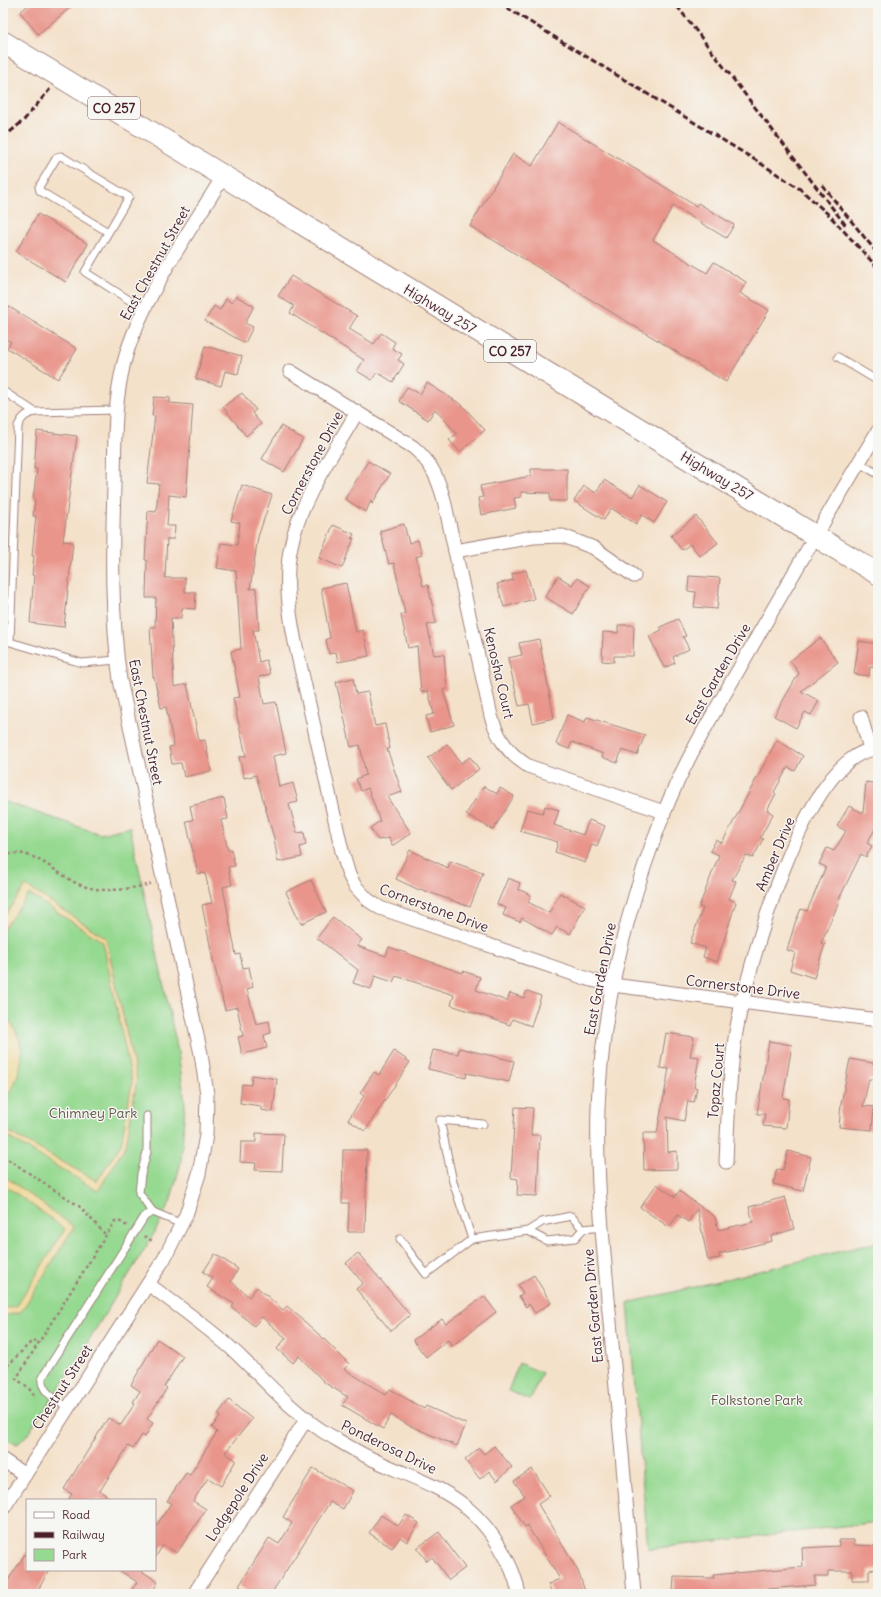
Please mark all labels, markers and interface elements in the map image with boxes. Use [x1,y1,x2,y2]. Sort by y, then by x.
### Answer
road number: CO 257 [88,97,140,119]
street label: East Chestnut Street [116,202,194,323]
street label: Highway 257 [400,280,480,338]
road number: CO 257 [484,340,536,362]
street label: Cornerstone Drive [277,408,347,518]
street label: Highway 257 [677,447,757,505]
street label: East Garden Drive [682,620,754,728]
street label: Kenosha Court [480,626,518,721]
street label: East Chestnut Street [125,657,167,787]
street label: Amber Drive [751,814,799,894]
street label: Cornerstone Drive [377,880,491,936]
street label: East Garden Drive [580,921,620,1037]
street label: Cornerstone Drive [685,971,801,1003]
street label: Topaz Court [704,1042,728,1120]
park label: Chimney Park [49,1104,137,1122]
street label: East Garden Drive [579,1248,607,1364]
street label: Chestnut Street [28,1341,96,1433]
park label: Folkstone Park [711,1391,803,1409]
street label: Ponderosa Drive [338,1416,440,1478]
street label: Lodgepole Drive [202,1449,272,1545]
legend [26,1499,156,1571]
text: Road [62,1507,90,1522]
text: Railway [62,1527,105,1542]
text: Park [62,1547,87,1562]

